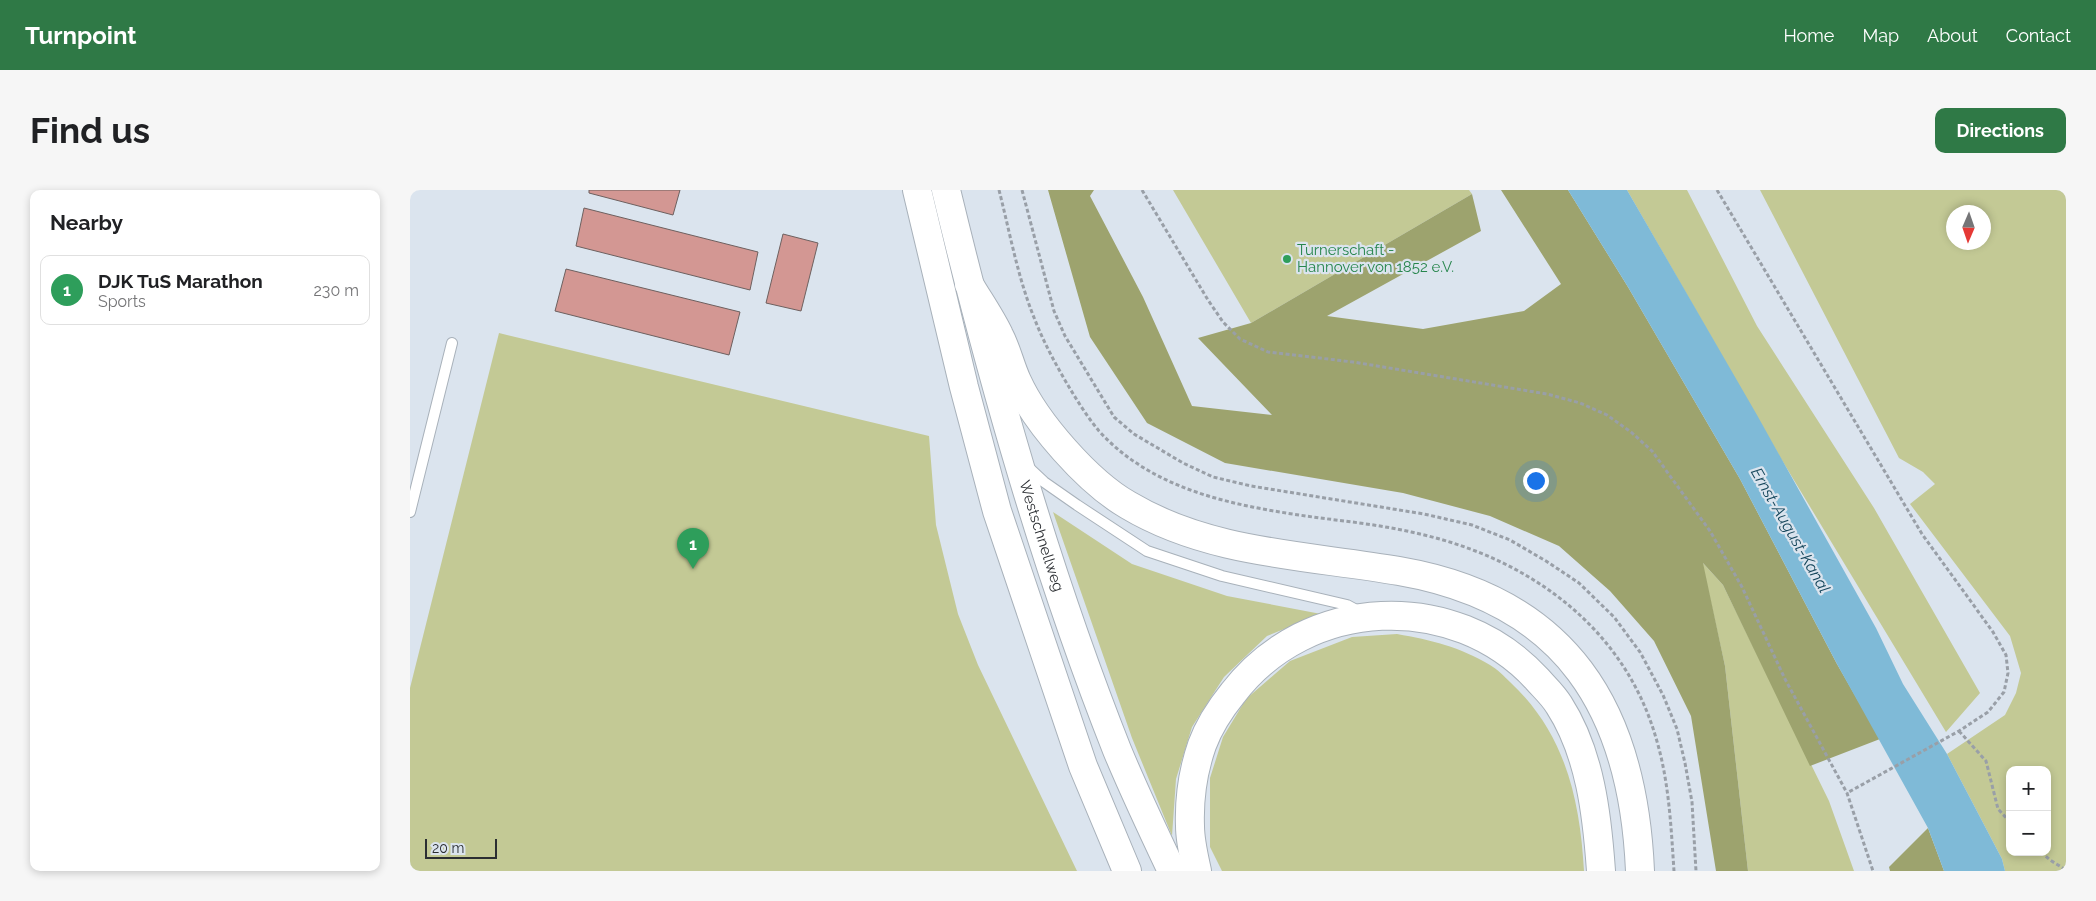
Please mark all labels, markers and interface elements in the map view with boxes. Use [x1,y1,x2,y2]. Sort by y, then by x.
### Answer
text: Turnpoint [25,21,137,50]
text: Home [1783,25,1834,46]
text: Map [1862,25,1899,46]
text: About [1927,25,1978,46]
text: Contact [2006,25,2071,46]
button: Directions [1935,108,2066,153]
text: Find us [30,110,150,151]
north arrow [1946,205,1991,250]
text: Nearby [50,210,123,235]
place label: Turnerschaft - Hannover von 1852 e.V. [1297,241,1454,276]
marker: Turnerschaft - Hannover von 1852 e.V. [1281,253,1293,265]
text: DJK TuS Marathon [98,270,263,292]
text: 1 [63,281,71,300]
text: 230 m [314,281,359,300]
text: Sports [98,292,146,311]
water label: Ernst-August-Kanal [1747,464,1834,596]
your location [1523,468,1549,494]
street label: Westschnellweg [1015,478,1068,594]
pin: 1 [677,528,709,569]
map controls [2006,766,2051,856]
button: + [2006,766,2051,811]
button: − [2006,811,2051,856]
scale bar [425,836,498,859]
text: 20 m [432,840,464,856]

